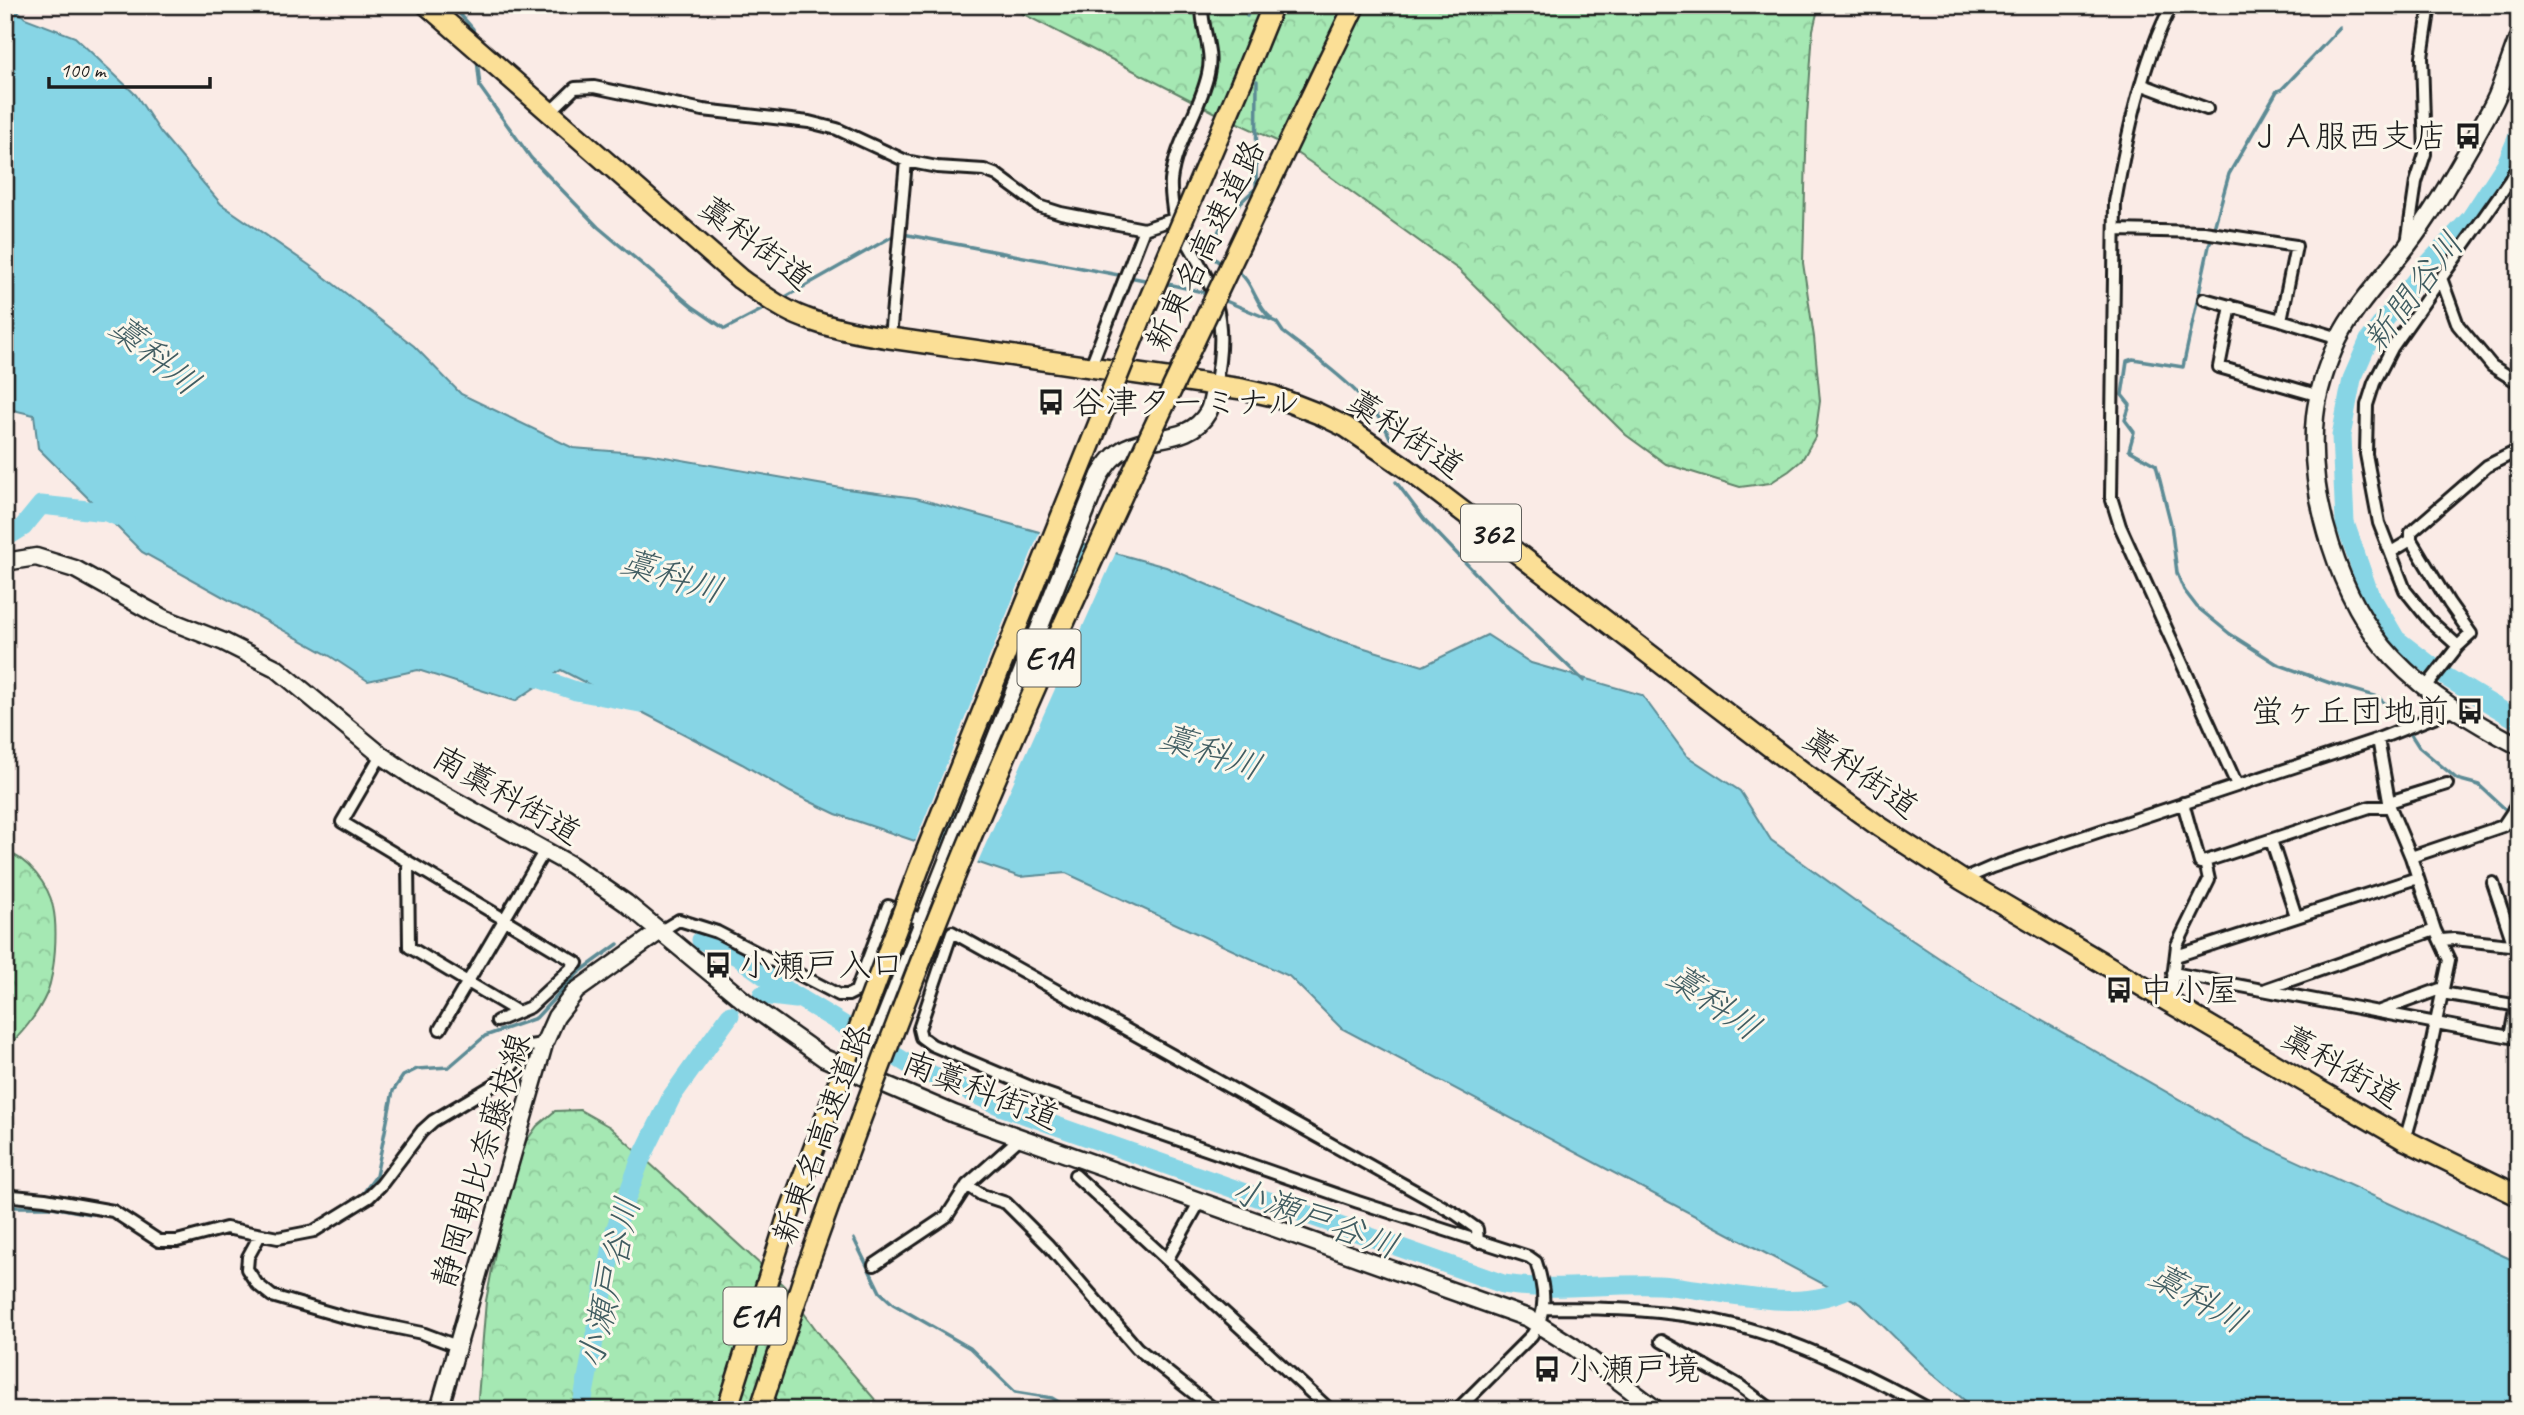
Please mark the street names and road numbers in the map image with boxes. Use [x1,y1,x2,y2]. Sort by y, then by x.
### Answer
street label: 新東名高速道路 [1135,132,1275,358]
street label: 藁科街道 [691,187,821,299]
street label: 藁科街道 [1340,380,1472,488]
road number: 362 [1461,504,1521,562]
road number: E1A [1018,630,1080,686]
street label: 藁科街道 [1795,718,1927,828]
street label: 南藁科街道 [425,736,589,854]
street label: 藁科街道 [2274,1016,2410,1118]
street label: 新東名高速道路 [763,1018,881,1250]
street label: 静岡朝比奈藤枝線 [422,1028,540,1292]
street label: 南藁科街道 [896,1041,1066,1139]
road number: E1A [724,1288,786,1344]

